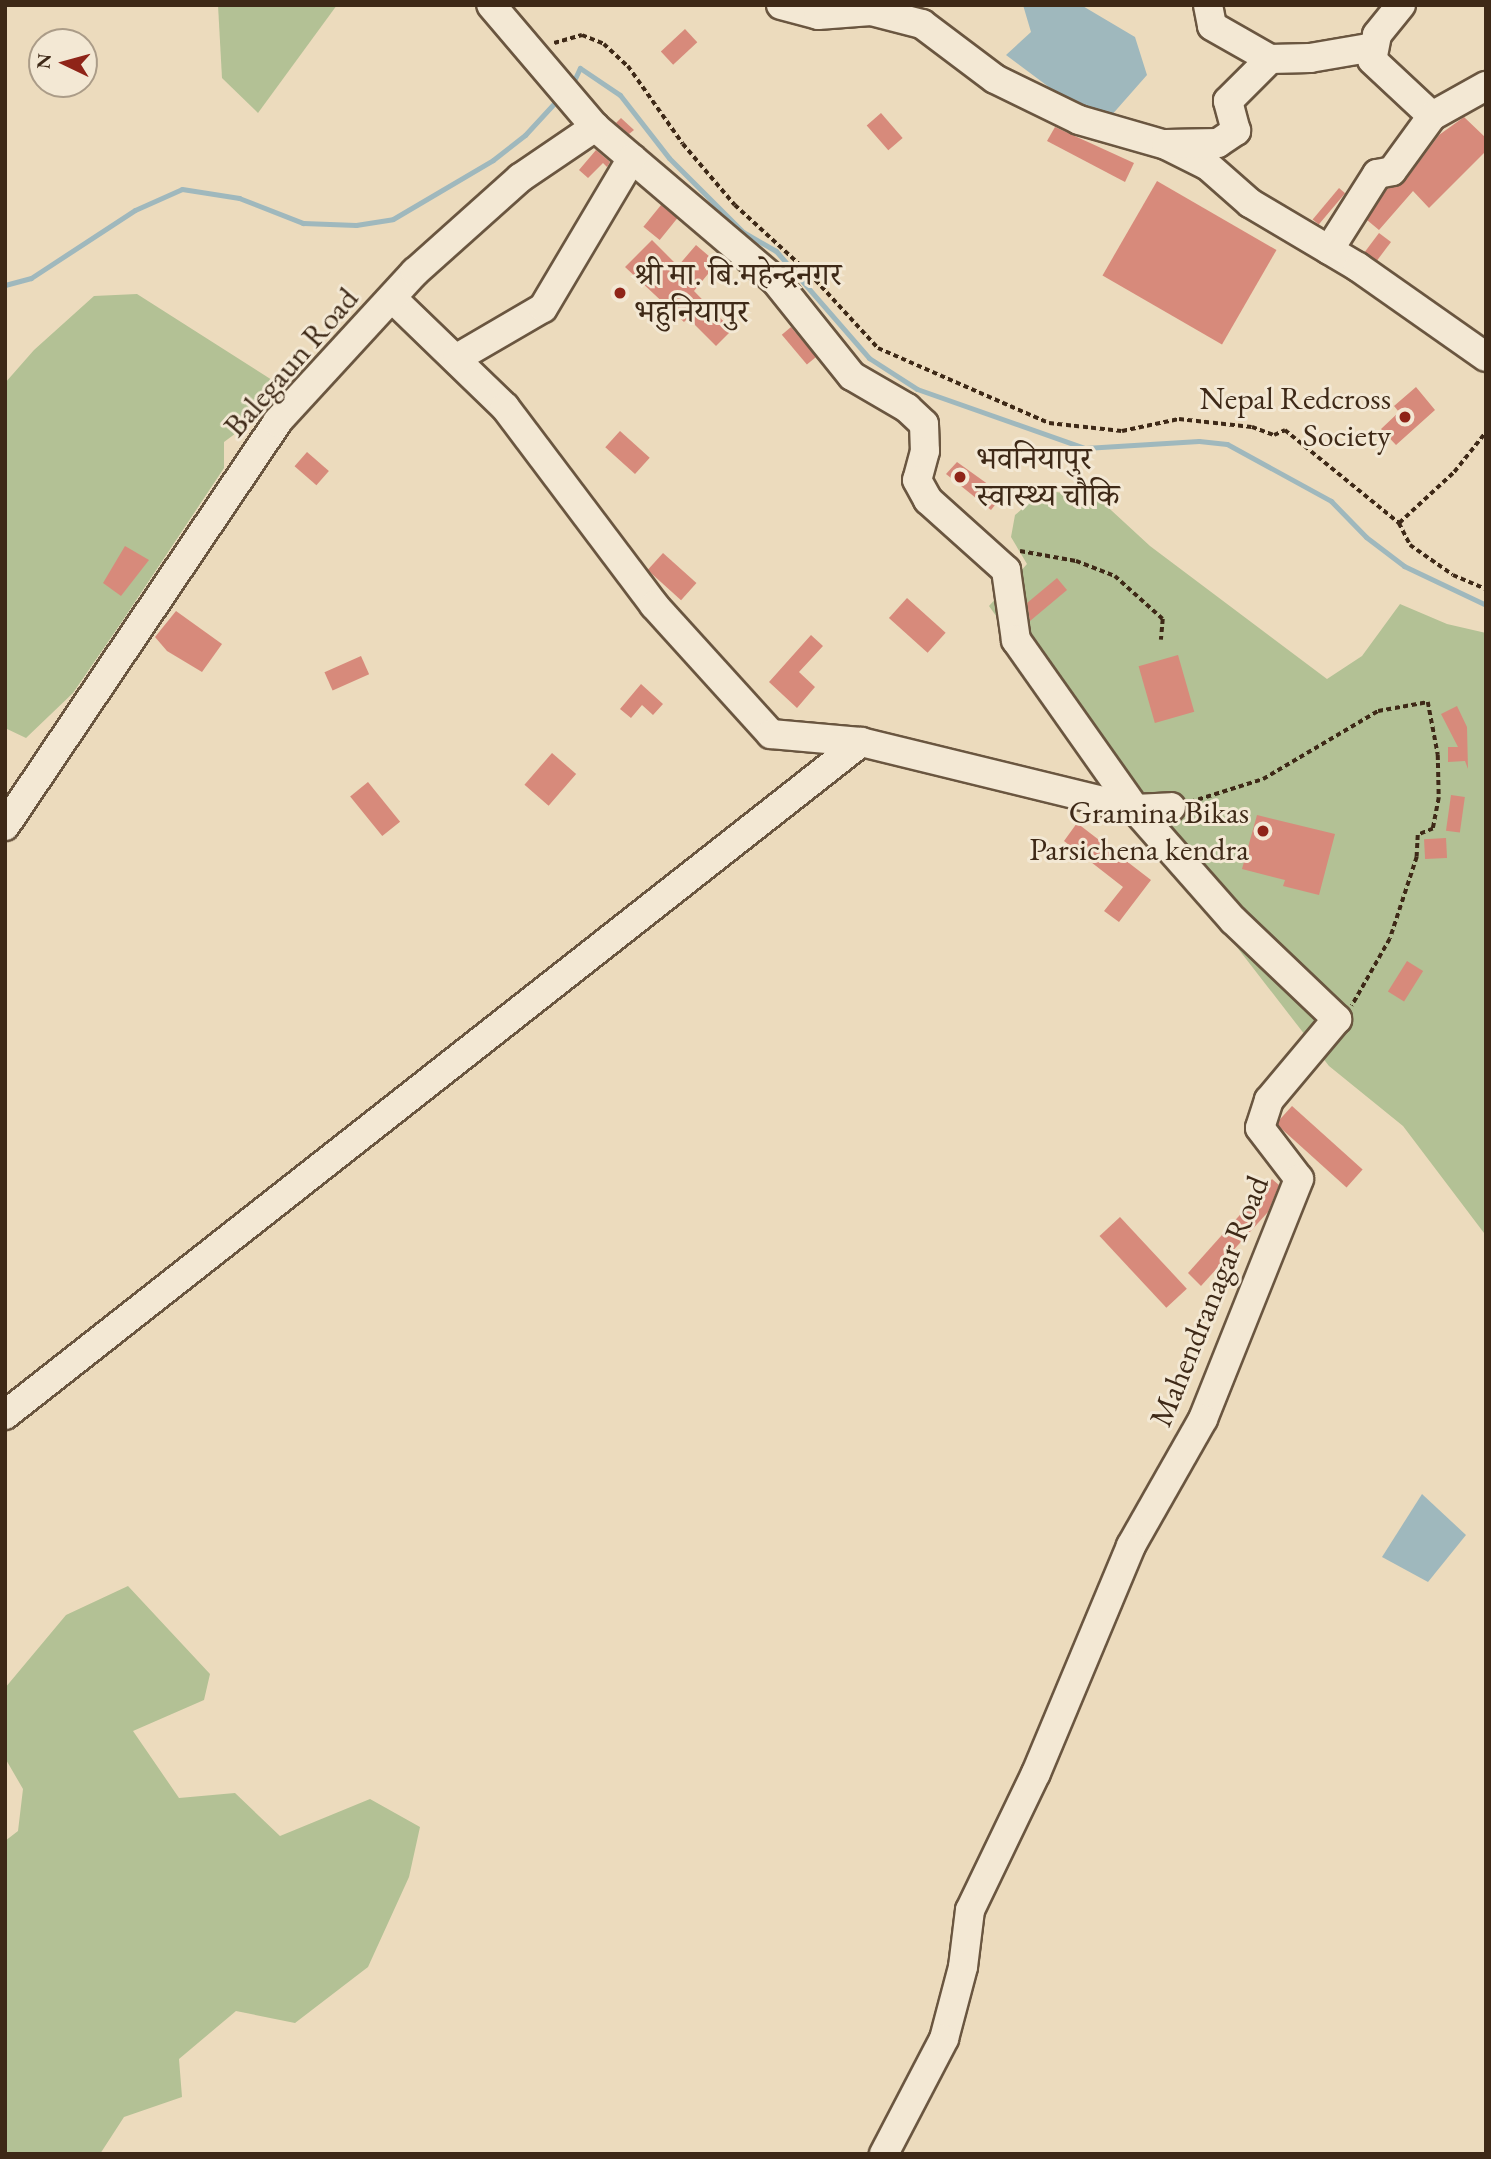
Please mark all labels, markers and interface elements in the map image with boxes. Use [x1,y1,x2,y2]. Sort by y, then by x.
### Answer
north arrow [28,28,98,98]
text: N [30,53,57,70]
place label: श्री मा. बि.महेन्द्रनगर भहुनियापुर [634,256,842,331]
street label: Balegaun Road [216,279,366,445]
marker: श्री मा. बि.महेन्द्रनगर भहुनियापुर [612,285,628,301]
place label: Nepal Redcross Society [1199,380,1391,455]
marker: Nepal Redcross Society [1397,409,1413,425]
place label: भवनियापुर स्वास्थ्य चाैकि [976,440,1119,515]
marker: भवनियापुर स्वास्थ्य चाैकि [950,467,970,487]
place label: Gramina Bikas Parsichena kendra [1029,794,1249,869]
marker: Gramina Bikas Parsichena kendra [1255,823,1271,839]
street label: Mahendranagar Road [1141,1170,1277,1432]

